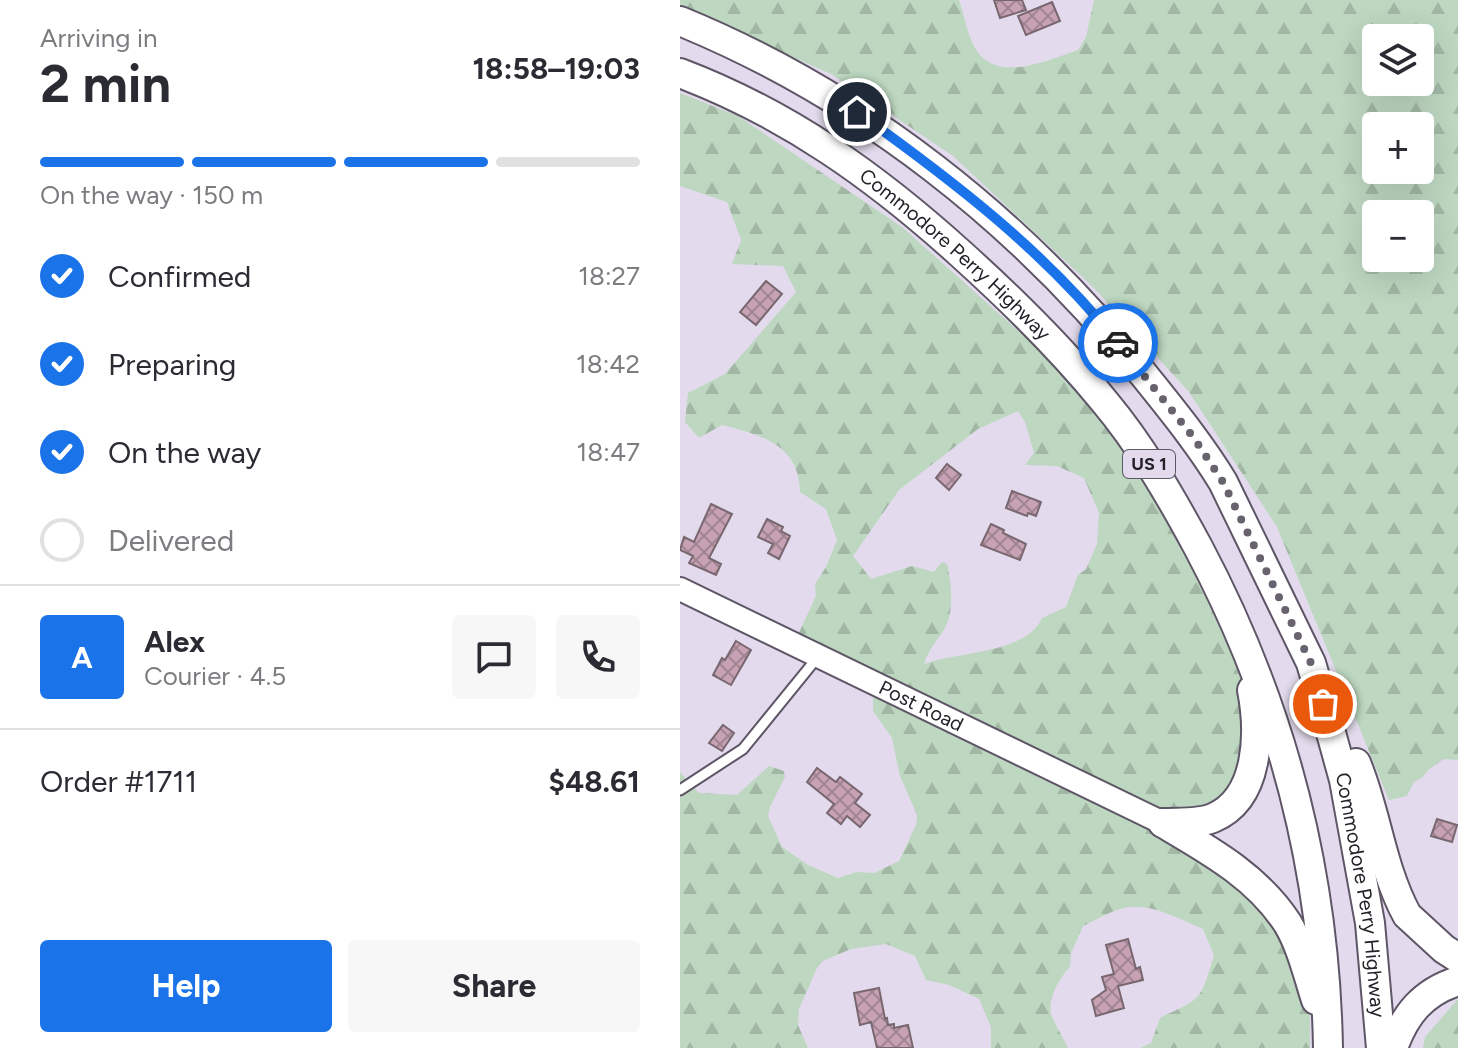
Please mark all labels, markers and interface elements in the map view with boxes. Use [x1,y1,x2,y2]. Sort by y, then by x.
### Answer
text: Arriving in [40,22,158,54]
map controls [1362,24,1434,272]
button: layers [1362,24,1434,96]
text: 18:58–19:03 [472,50,640,87]
text: 2 min [40,53,171,115]
pin [823,78,891,146]
icon: home [835,90,879,134]
button: + [1362,112,1434,184]
street label: Commodore Perry Highway [855,163,1056,345]
text: On the way · 150 m [40,179,263,211]
button: − [1362,200,1434,272]
icon: check [40,254,84,298]
text: Confirmed [108,258,251,295]
text: 18:27 [578,260,640,292]
courier [1078,303,1158,383]
icon: car [1096,321,1140,365]
icon: check [40,342,84,386]
text: Preparing [108,346,236,383]
text: 18:42 [576,348,640,380]
icon: check [40,430,84,474]
text: On the way [108,434,261,471]
text: 18:47 [577,436,640,468]
road number: US 1 [1123,450,1175,478]
text: Delivered [108,522,234,559]
button: chat [452,615,536,699]
button: phone [556,615,640,699]
text: Alex [144,623,205,660]
text: A [71,639,93,676]
text: Courier · 4.5 [144,660,286,692]
pin [1289,670,1357,738]
street label: Post Road [875,675,967,736]
icon: bag [1301,682,1345,726]
text: Order #1711 [40,763,197,800]
text: $48.61 [549,763,640,800]
street label: Commodore Perry Highway [1330,770,1390,1019]
button: Help [40,940,332,1032]
button: Share [348,940,640,1032]

